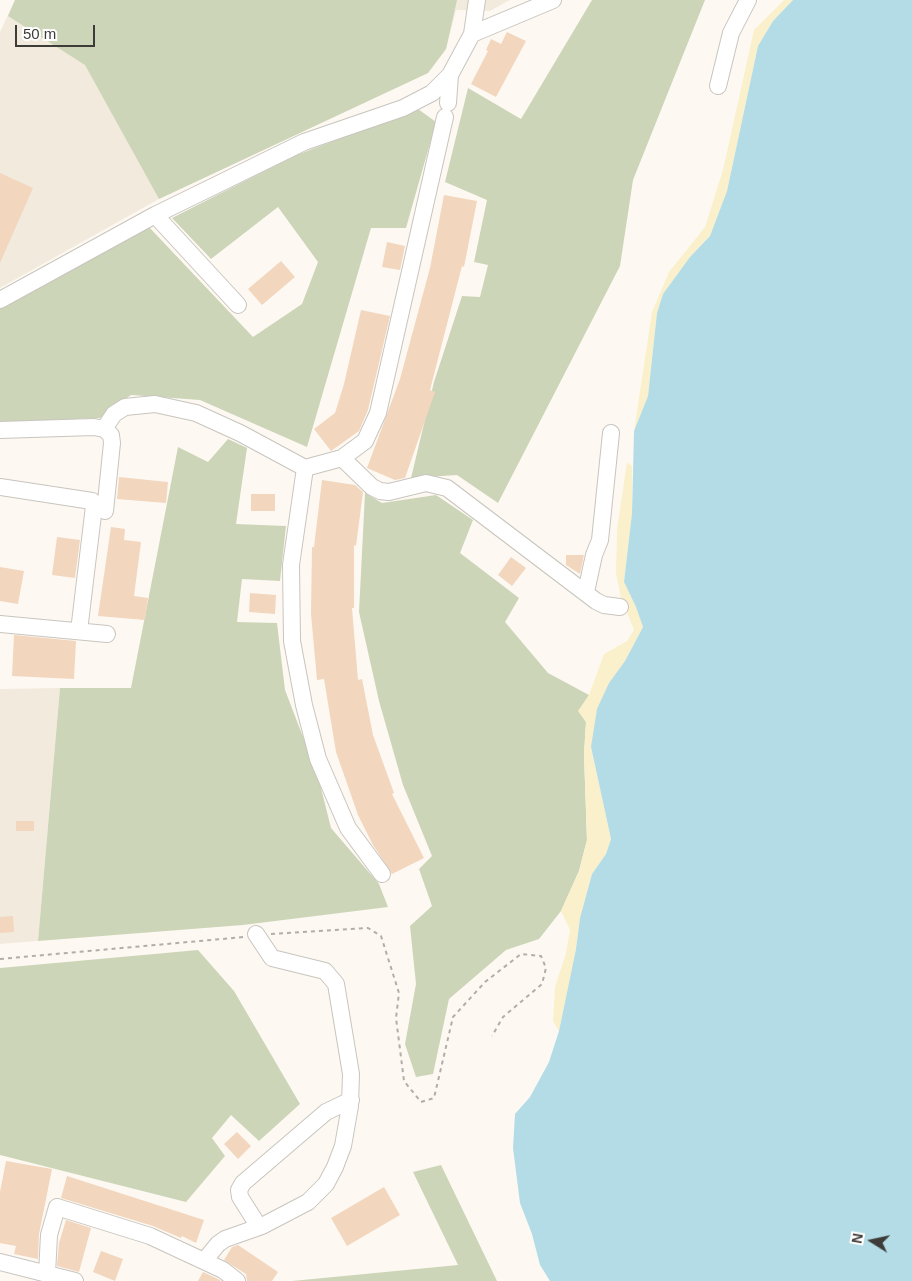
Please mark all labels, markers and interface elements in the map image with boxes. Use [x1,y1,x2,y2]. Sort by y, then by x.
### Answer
scale bar [18,15,98,47]
text: 50 m [23,25,56,42]
north arrow [847,1216,897,1266]
text: N [848,1232,866,1245]

